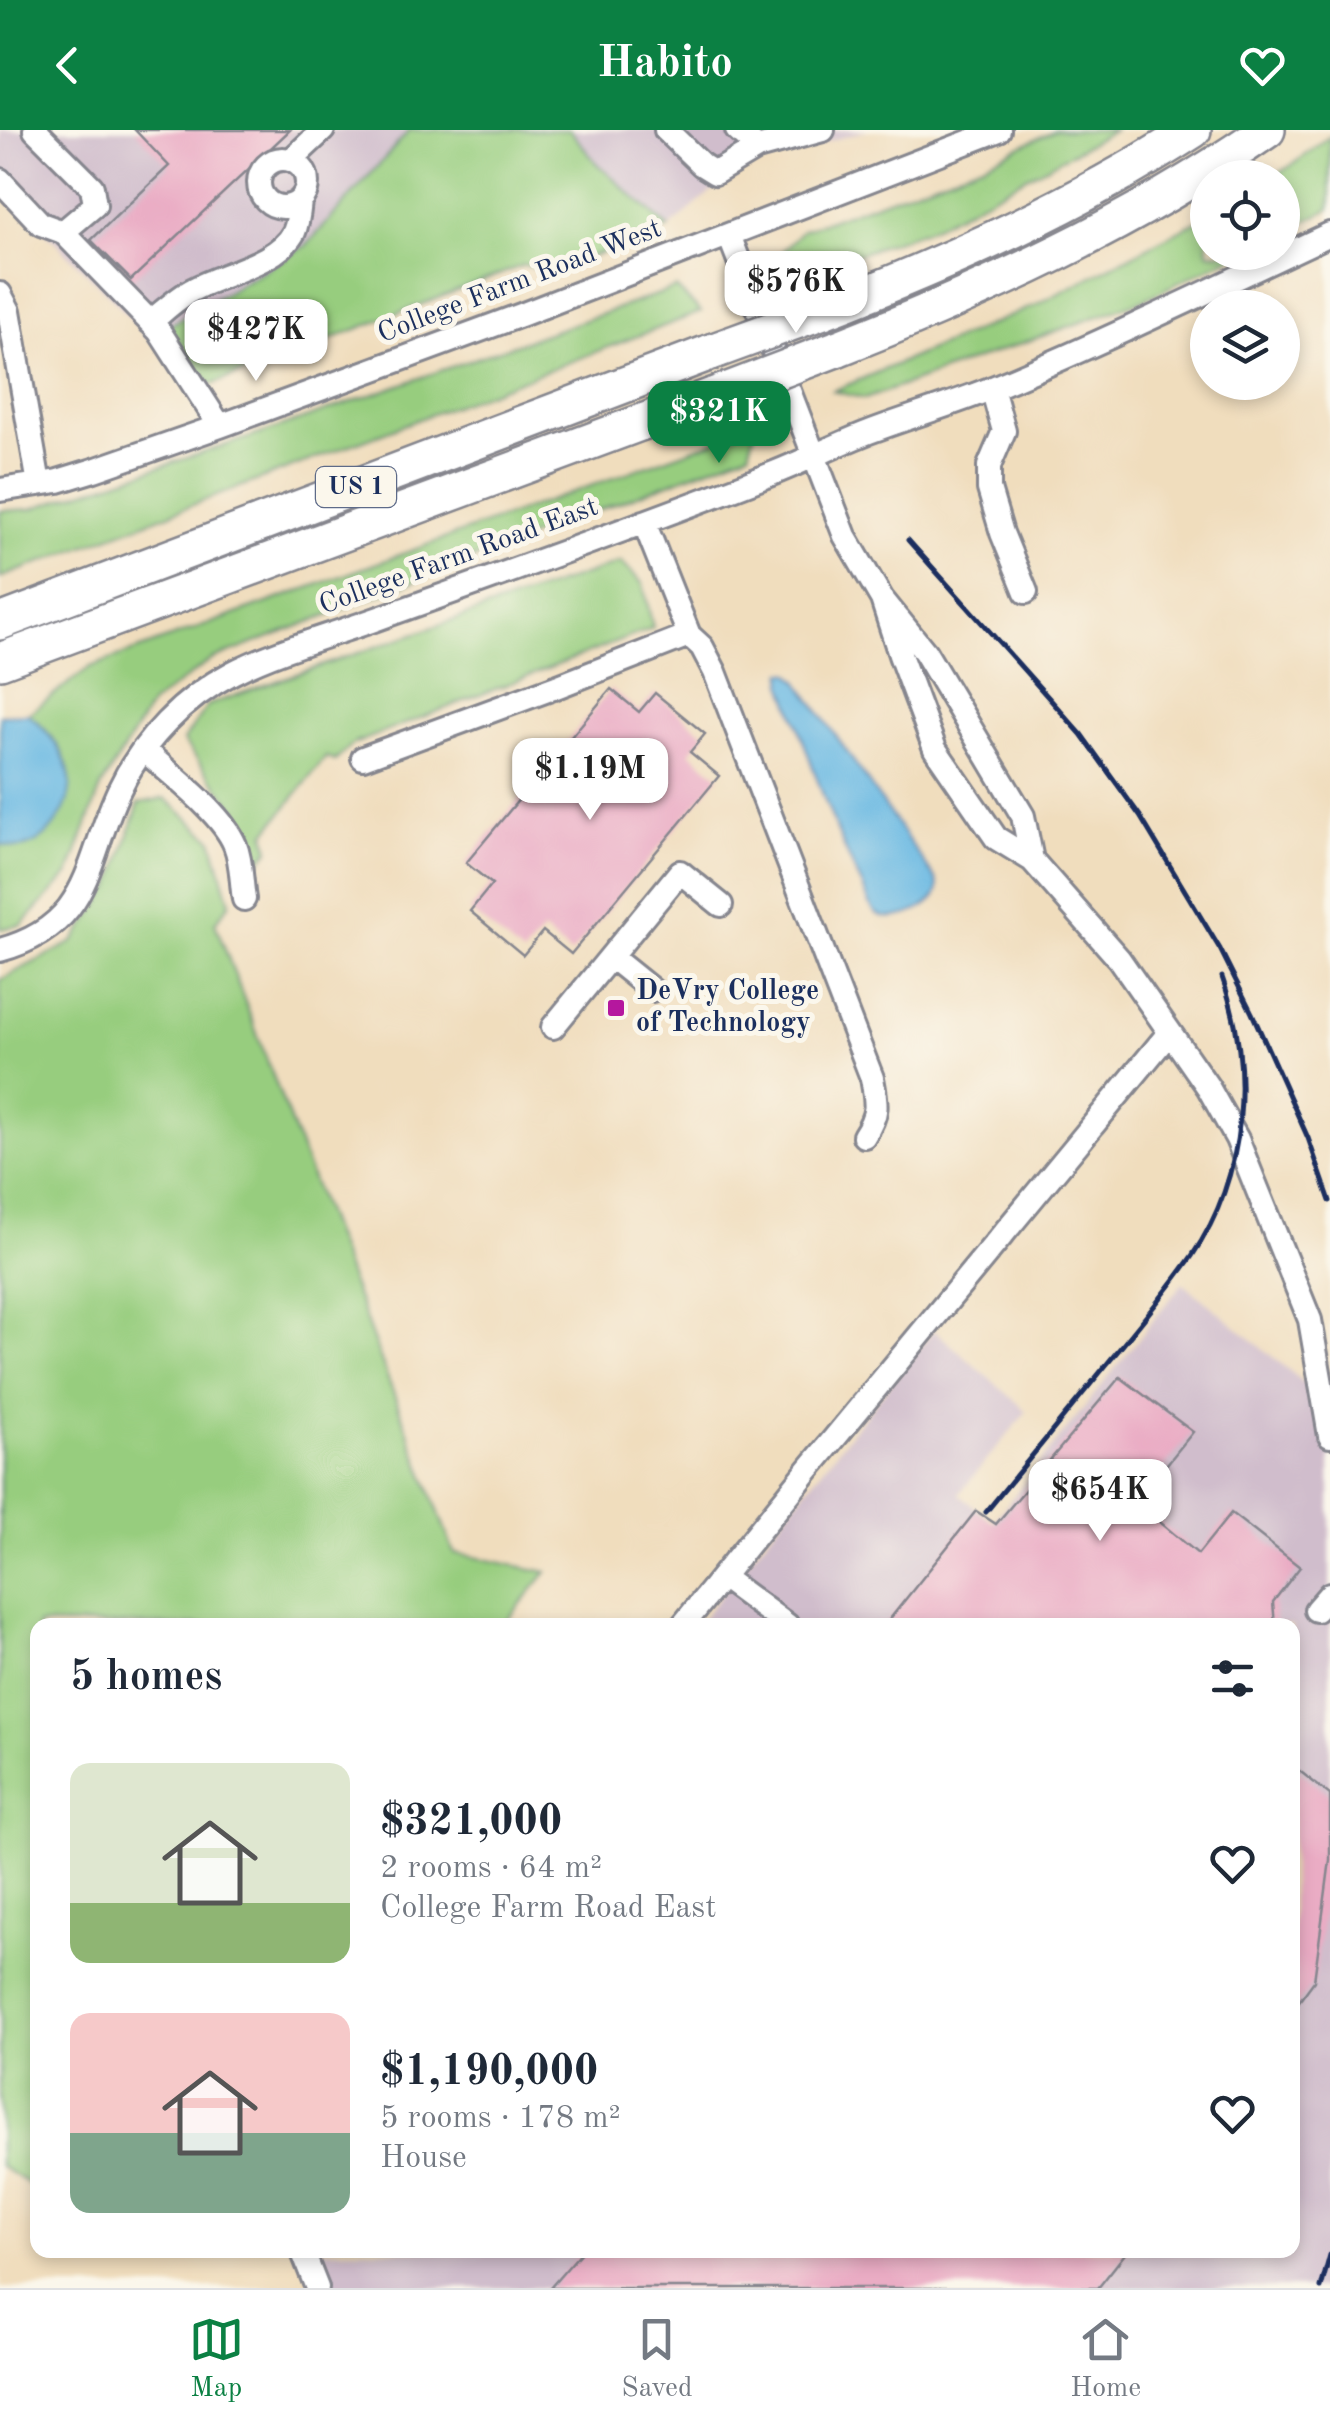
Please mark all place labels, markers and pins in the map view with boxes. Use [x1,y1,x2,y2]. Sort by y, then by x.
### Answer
pin: $576K [726,251,866,336]
pin: $427K [186,299,326,384]
pin: $321K [649,381,789,466]
pin: $1.19M [509,738,671,823]
place label: DeVry College of Technology [636,978,819,1038]
marker: DeVry College of Technology [605,997,627,1019]
pin: $654K [1030,1459,1170,1544]

